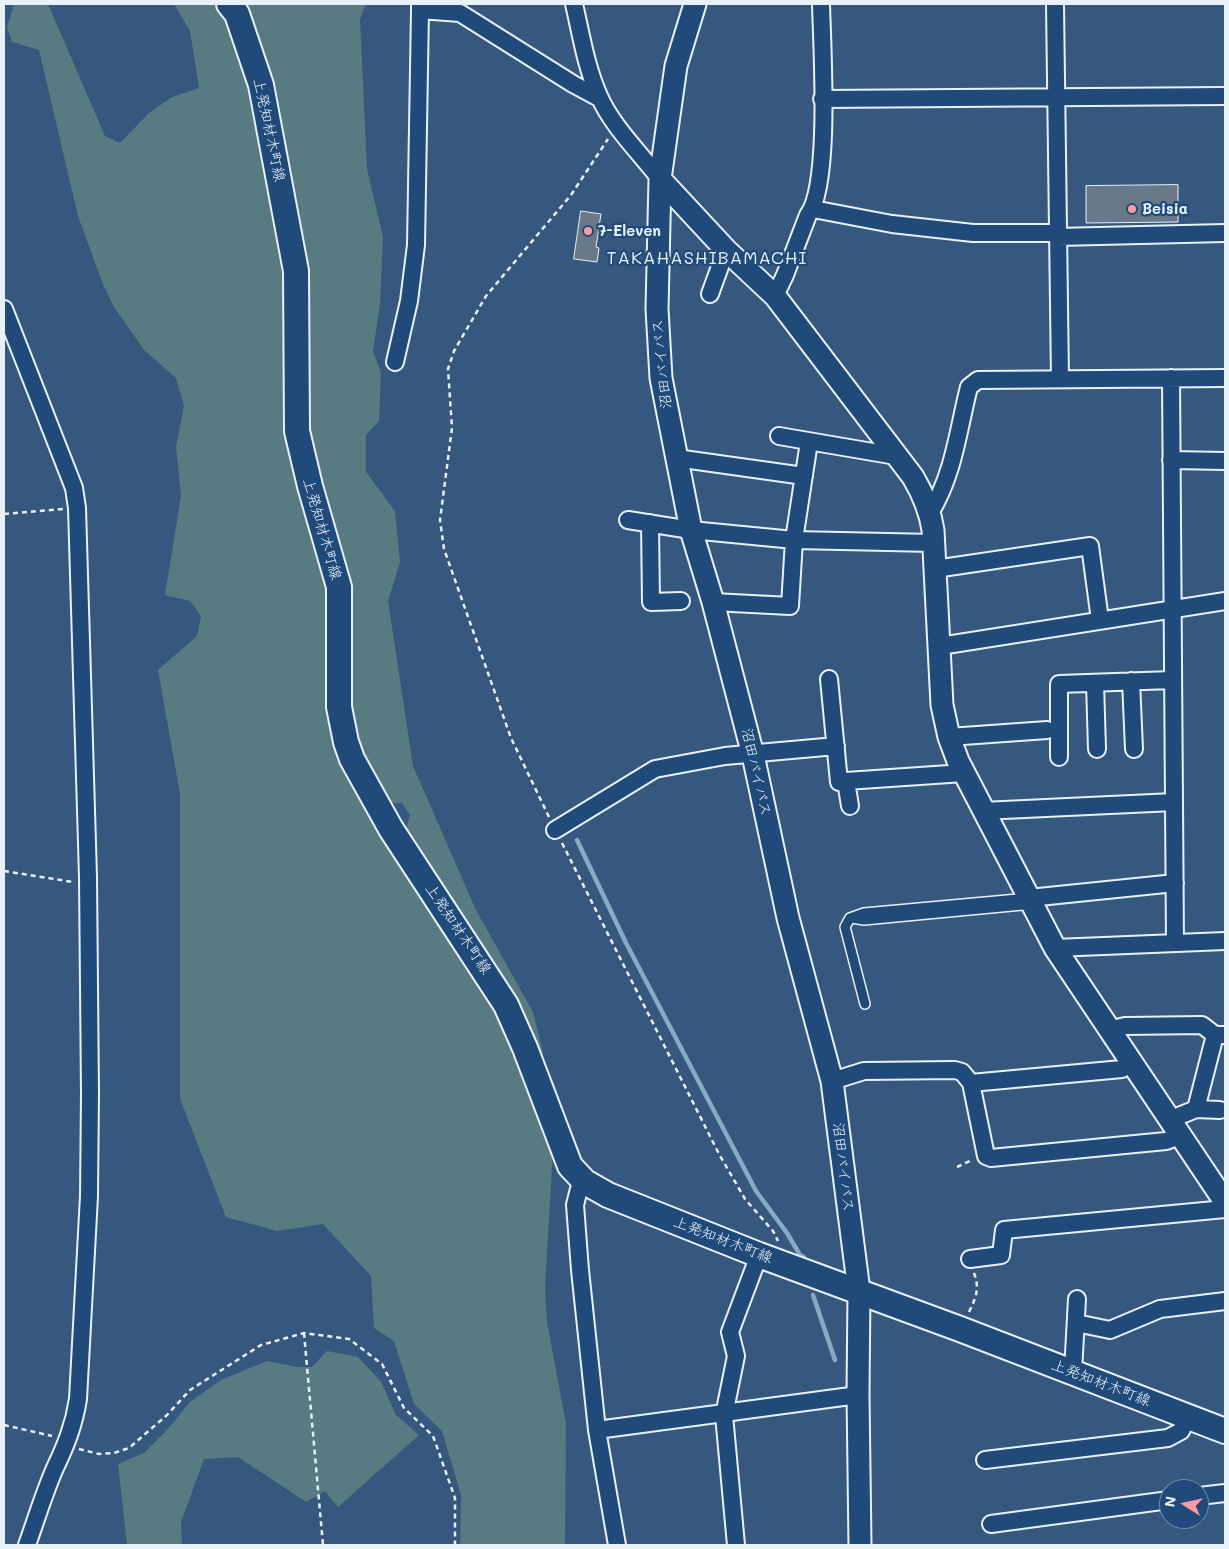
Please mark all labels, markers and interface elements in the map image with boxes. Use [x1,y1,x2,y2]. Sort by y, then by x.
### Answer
street label: 上発知材木町線 [249,77,289,183]
place label: Beisia [1142,200,1188,218]
marker: Beisia [1126,203,1138,215]
place label: 7-Eleven [598,222,661,240]
marker: 7-Eleven [582,225,594,237]
district label: TAKAHASHIBAMACHI [605,247,809,269]
street label: 沼田バイパス [648,318,676,410]
street label: 上発知材木町線 [299,476,345,582]
street label: 沼田バイパス [737,726,775,818]
street label: 上発知材木町線 [421,880,495,978]
street label: 沼田バイパス [829,1121,857,1213]
street label: 上発知材木町線 [671,1213,775,1267]
street label: 上発知材木町線 [1049,1356,1153,1410]
north arrow [1159,1479,1209,1529]
text: N [1159,1495,1180,1508]

